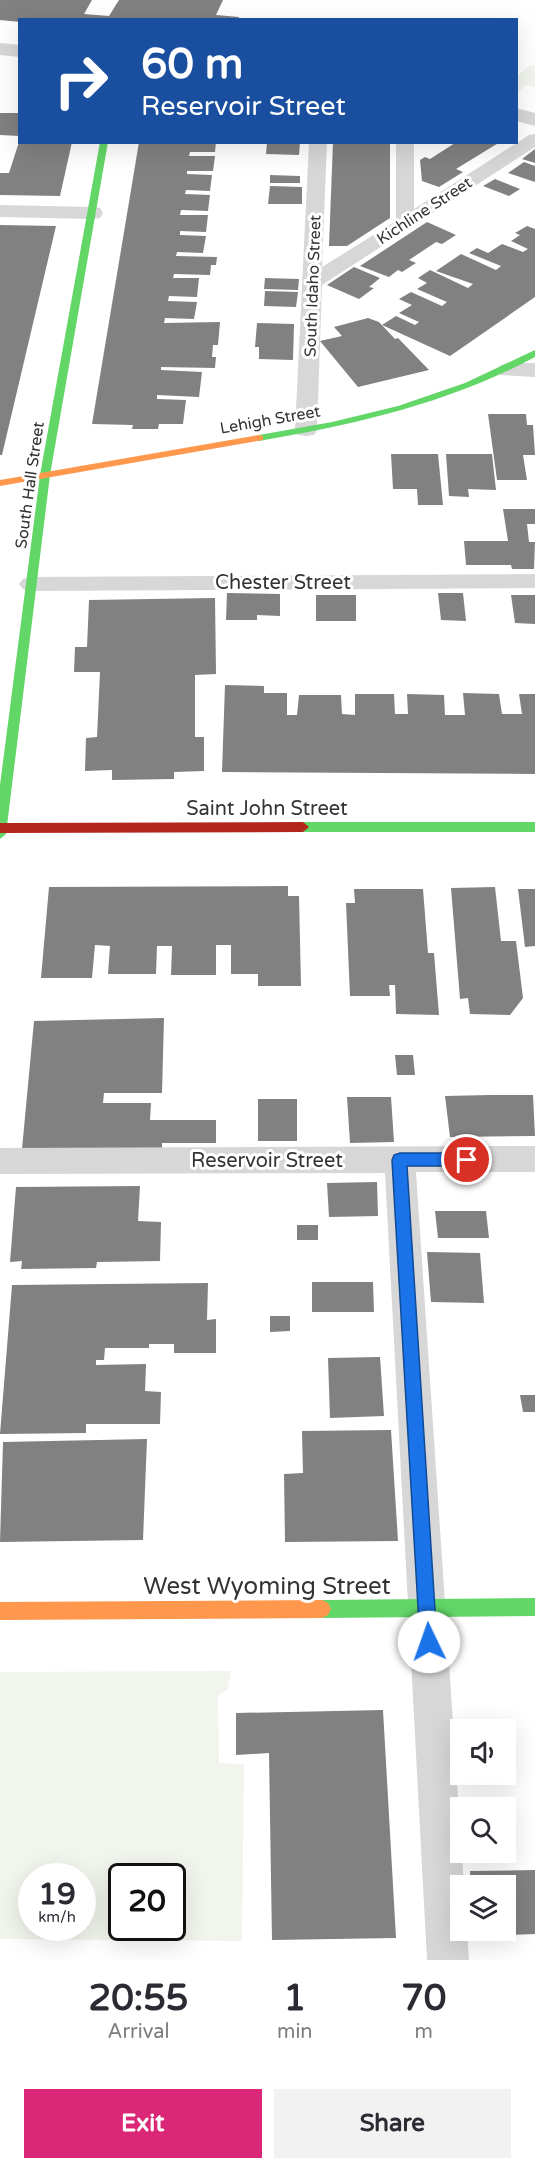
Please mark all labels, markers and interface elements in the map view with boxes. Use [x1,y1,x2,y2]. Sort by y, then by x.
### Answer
text: 60 m [141,39,243,90]
icon: right [42,42,120,120]
text: Reservoir Street [141,90,346,123]
street label: Kichline Street [373,173,476,249]
street label: South Idaho Street [301,215,325,357]
street label: Lehigh Street [218,401,322,439]
street label: South Hall Street [11,420,49,550]
street label: Chester Street [215,571,351,595]
street label: Saint John Street [186,797,348,821]
pin [441,1134,492,1185]
icon: arrive [450,1143,483,1176]
street label: Reservoir Street [191,1149,343,1173]
street label: West Wyoming Street [143,1572,391,1601]
position arrow [397,1610,461,1674]
map controls [450,1719,516,1941]
button: sound [450,1719,516,1785]
button: search [450,1797,516,1863]
speed limit sign: 20 [108,1863,186,1941]
button: layers [450,1875,516,1941]
text: 19 [38,1876,76,1913]
text: km/h [38,1908,76,1926]
text: 20:55 [89,1977,188,2020]
text: 1 [283,1977,306,2020]
text: 70 [401,1977,446,2020]
text: Arrival [108,2020,169,2044]
text: min [277,2020,313,2044]
text: m [415,2020,433,2044]
button: Exit [24,2089,262,2158]
button: Share [274,2089,511,2158]

